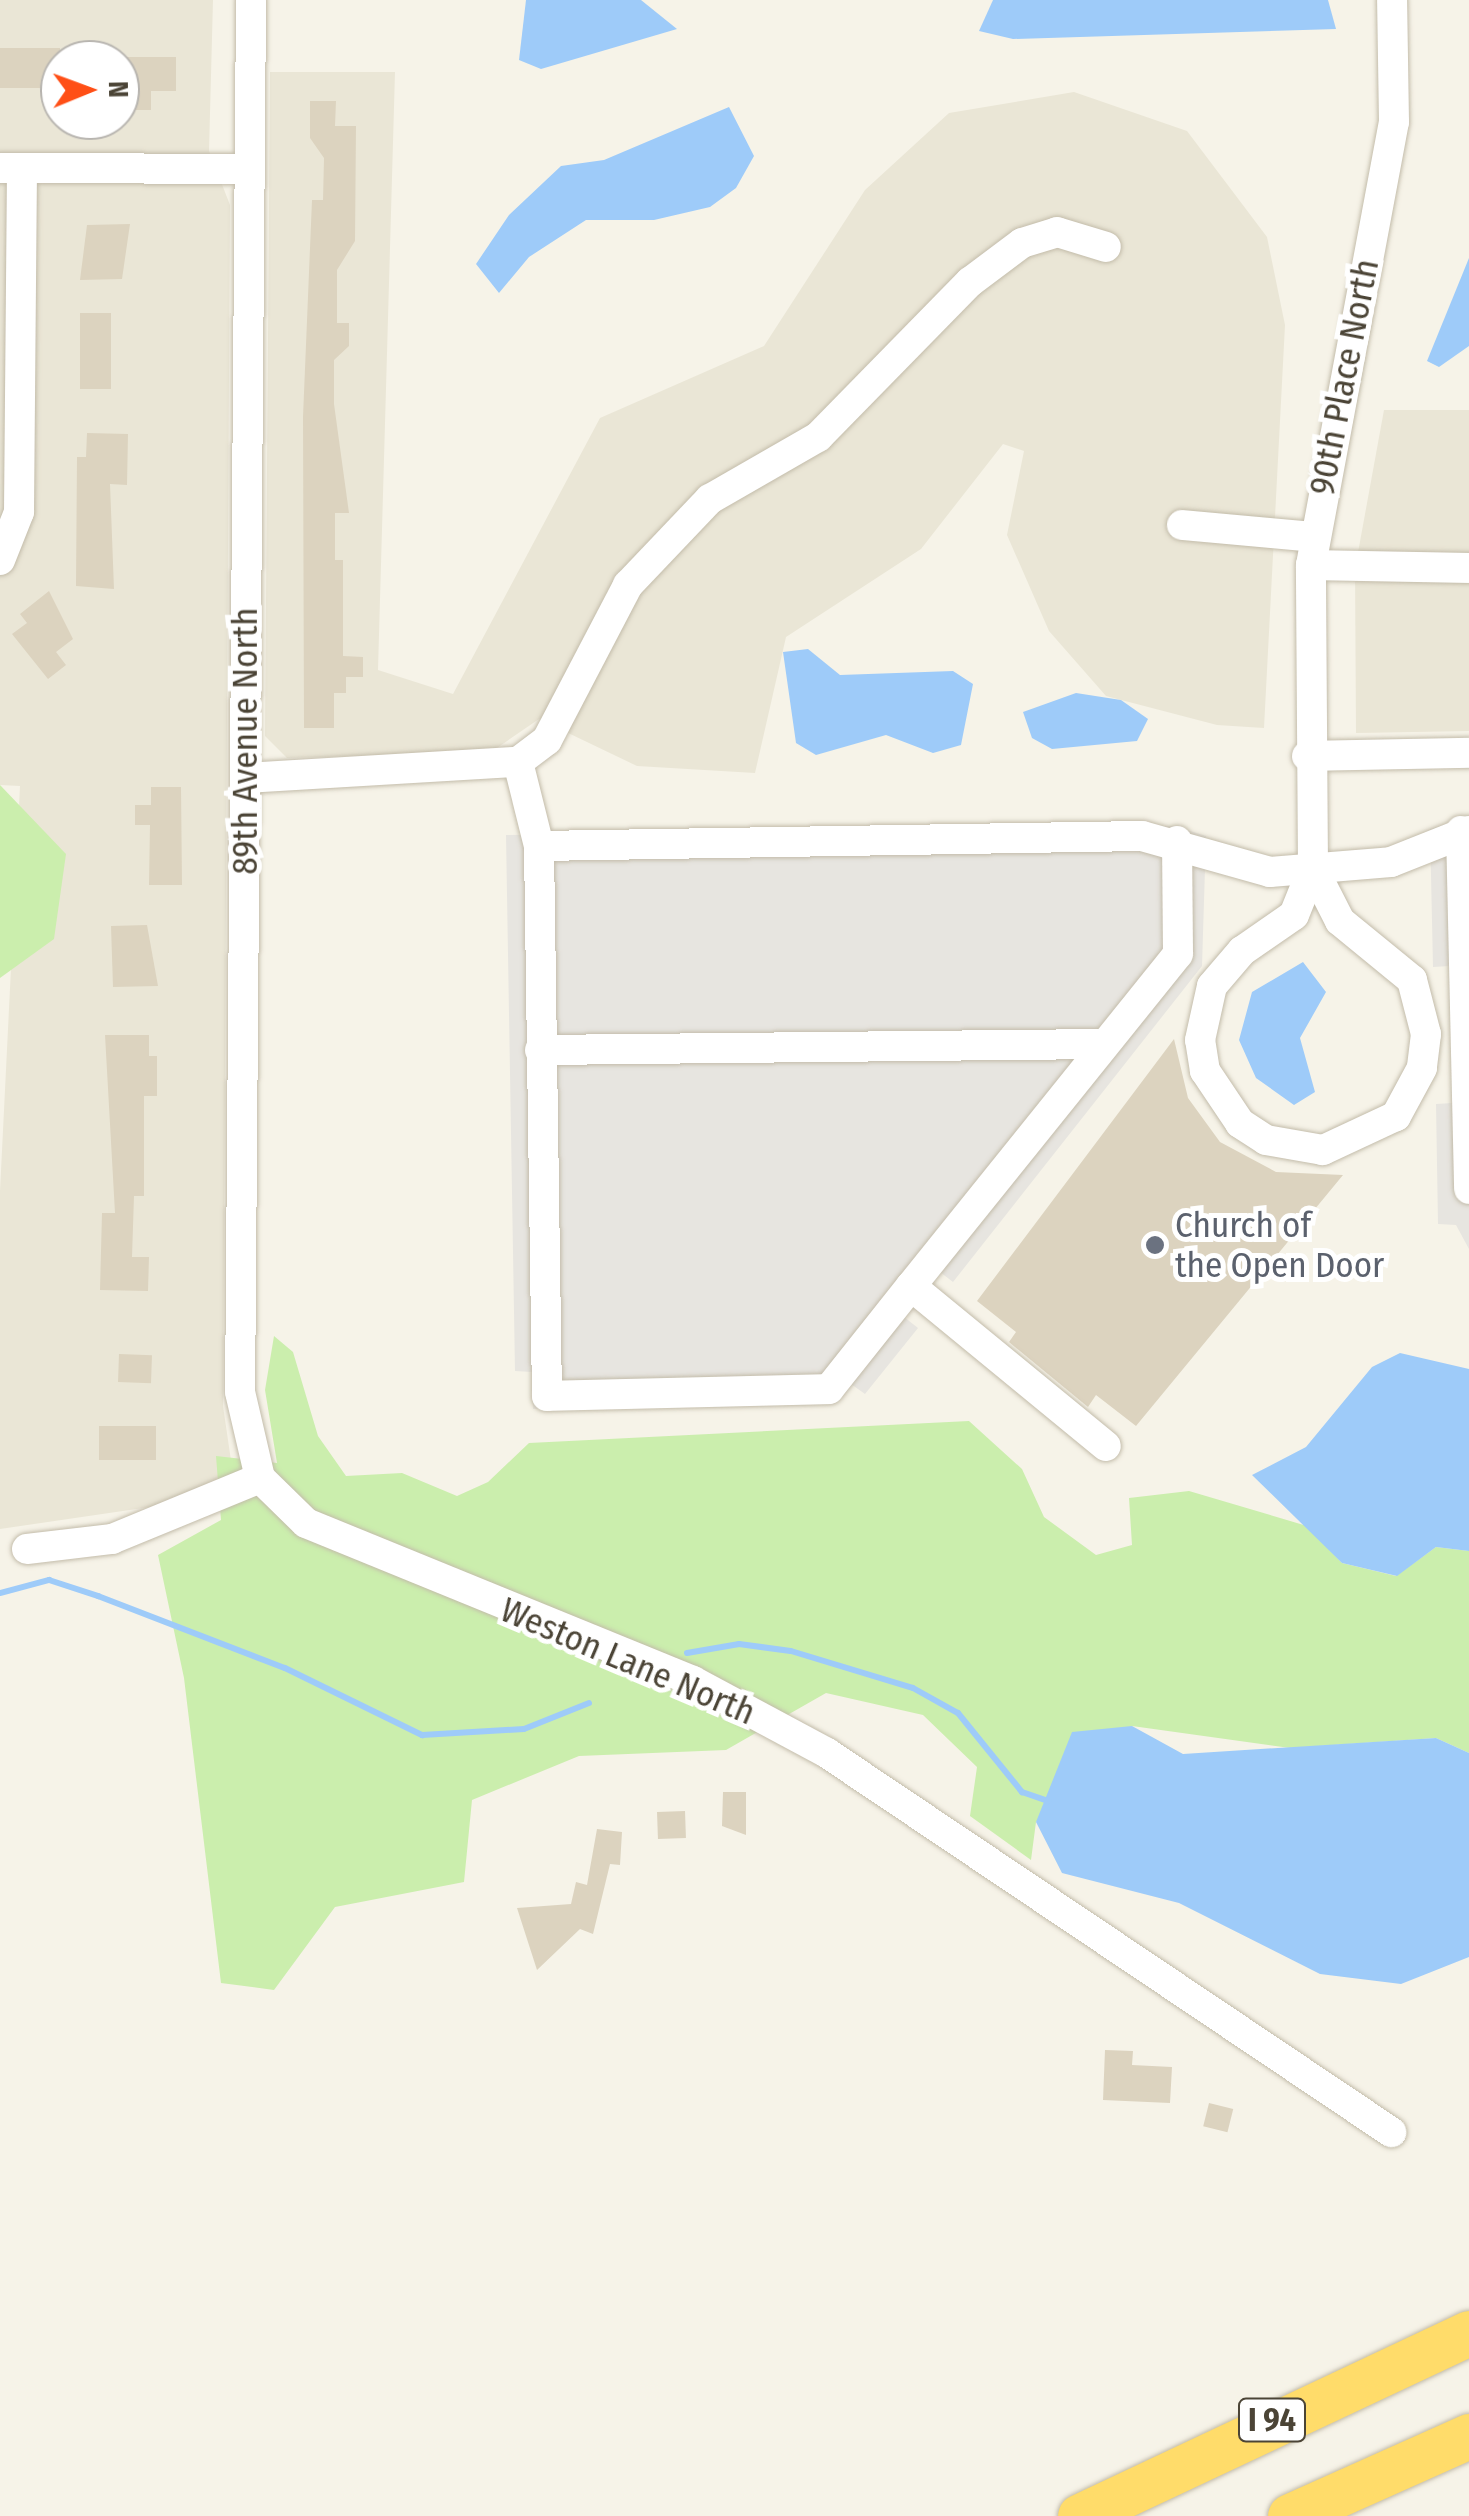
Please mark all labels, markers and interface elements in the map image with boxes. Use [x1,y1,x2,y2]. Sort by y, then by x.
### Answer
north arrow [40,40,140,140]
text: N [102,81,135,98]
street label: 90th Place North [1301,256,1387,498]
street label: 89th Avenue North [224,607,266,875]
place label: Church of the Open Door [1175,1204,1384,1286]
marker: Church of the Open Door [1144,1234,1166,1256]
street label: Weston Lane North [495,1588,761,1734]
road number: I 94 [1237,2393,1307,2447]

